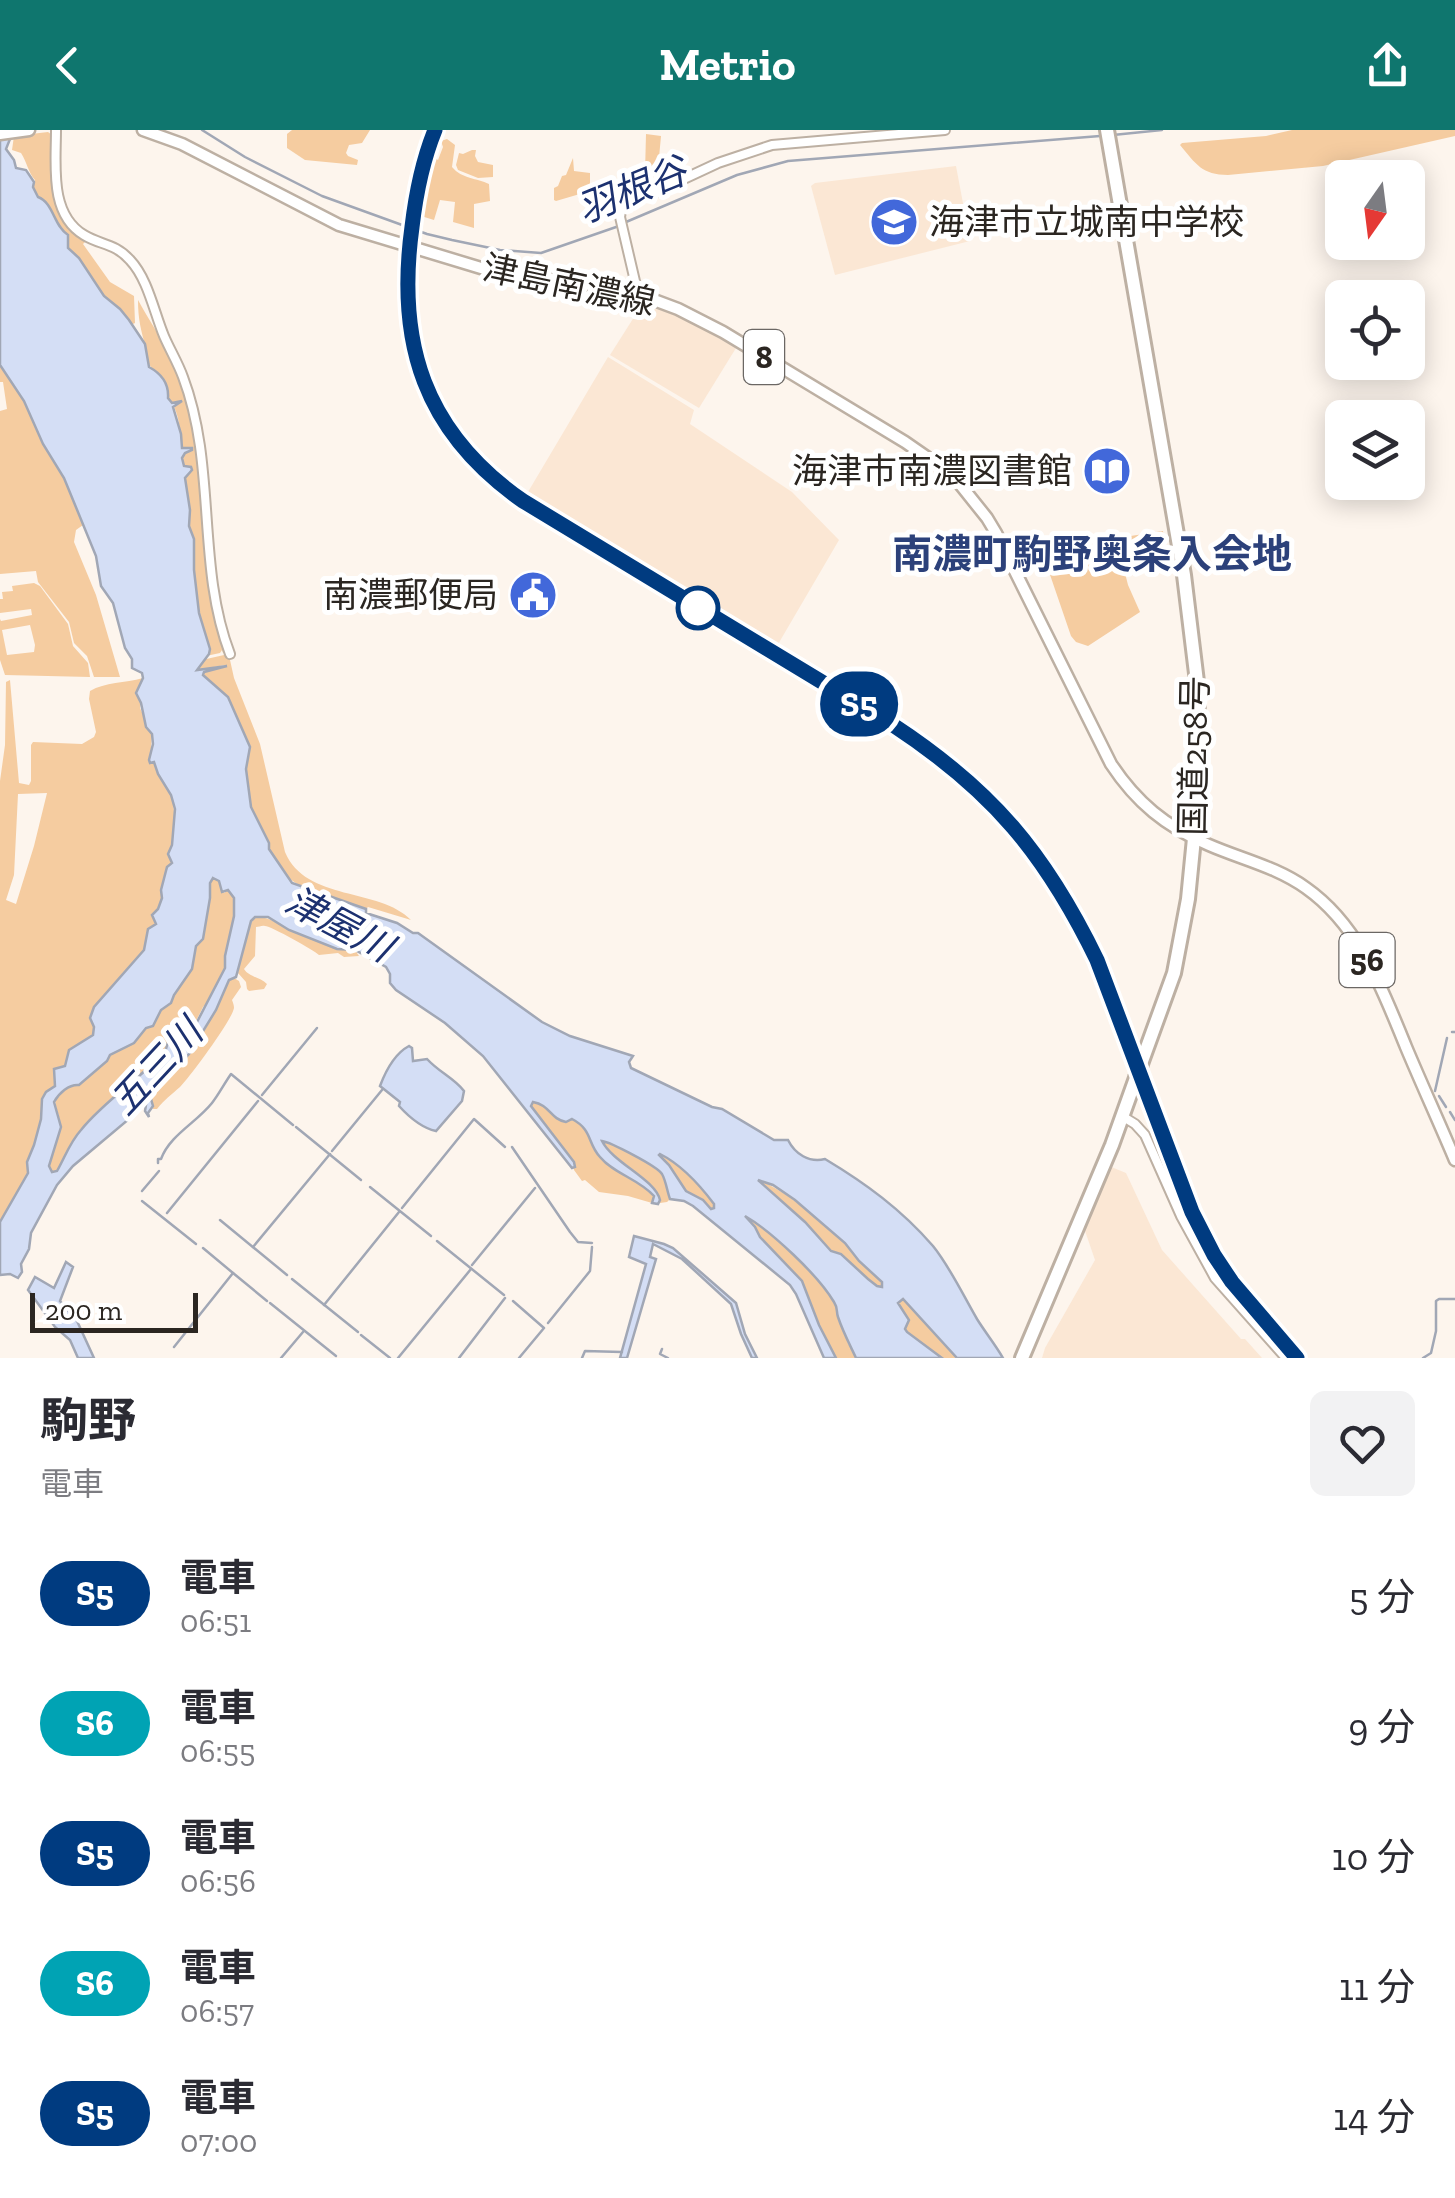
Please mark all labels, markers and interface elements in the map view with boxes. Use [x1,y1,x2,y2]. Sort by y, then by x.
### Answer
icon: back [40,38,95,93]
text: Metrio [659,38,796,92]
icon: share [1360,38,1415,93]
water label: 羽根谷 [571,146,696,233]
north arrow [1325,160,1425,260]
map controls [1325,160,1425,500]
school or university icon: 海津市立城南中学校 [868,196,920,248]
place label: 海津市立城南中学校 [929,201,1244,243]
street label: 津島南濃線 [479,246,659,324]
button: locate [1325,280,1425,380]
road number: 8 [744,330,784,384]
button: layers [1325,400,1425,500]
library icon: 海津市南濃図書館 [1081,445,1133,497]
place label: 海津市南濃図書館 [792,450,1072,492]
district label: 南濃町駒野奥条入会地 [892,530,1292,578]
public building icon: 南濃郵便局 [507,569,559,621]
place label: 南濃郵便局 [323,574,498,616]
unlabelled marker [677,587,719,629]
line badge: S5 [814,672,904,736]
street label: 国道258号 [1172,676,1216,836]
text: S5 [840,683,878,725]
water label: 津屋川 [278,877,404,973]
road number: 56 [1340,933,1394,987]
water label: 五三川 [100,1007,214,1124]
scale bar [30,1288,198,1332]
text: 200 m [45,1294,122,1327]
button: heart [1310,1391,1415,1496]
text: 駒野 [40,1392,136,1449]
text: 電車 [40,1465,104,1503]
text: 電車 [180,1555,256,1601]
text: S5 [76,1572,114,1614]
text: 5 分 [1349,1574,1415,1620]
text: 06:51 [180,1602,251,1640]
text: 電車 [180,1685,256,1731]
text: S6 [76,1702,114,1744]
text: 9 分 [1348,1704,1415,1750]
text: 06:55 [180,1732,255,1770]
text: 電車 [180,1815,256,1861]
text: S5 [76,1832,114,1874]
text: 10 分 [1332,1834,1415,1880]
text: 06:56 [180,1862,256,1900]
text: 電車 [180,1945,256,1991]
text: S6 [76,1962,114,2004]
text: 11 分 [1339,1964,1415,2010]
text: 06:57 [180,1992,254,2030]
text: 電車 [180,2075,256,2121]
text: S5 [76,2092,114,2134]
text: 14 分 [1333,2094,1415,2140]
text: 07:00 [180,2122,258,2160]

